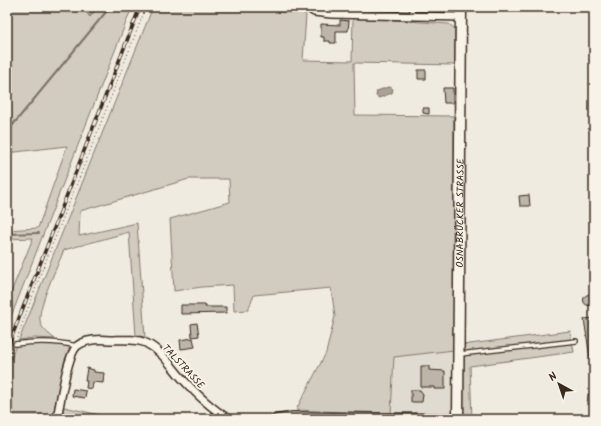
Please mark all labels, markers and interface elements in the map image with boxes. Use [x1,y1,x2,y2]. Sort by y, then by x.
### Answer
street label: OSNABRÜCKER STRASSE [452,157,469,268]
street label: TALSTRASSE [158,341,209,393]
north arrow [539,364,579,404]
text: N [545,368,562,386]

